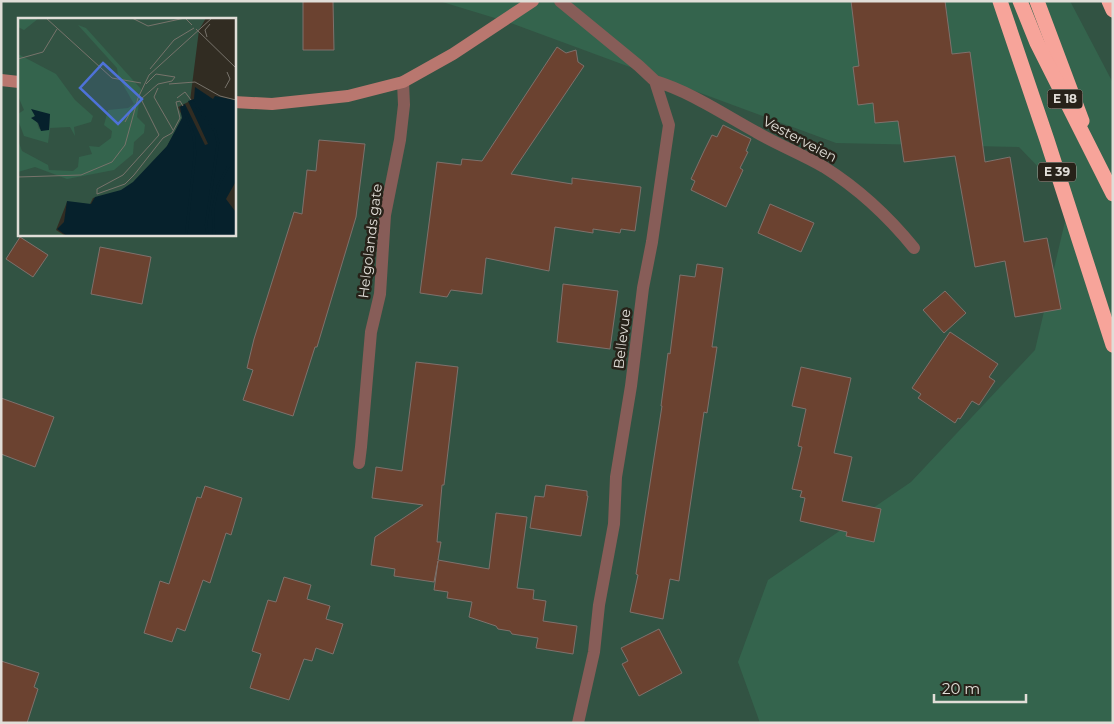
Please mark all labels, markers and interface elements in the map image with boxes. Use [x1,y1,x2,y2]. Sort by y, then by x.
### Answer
inset map [18,18,235,235]
road number: E 18 [1048,90,1082,108]
street label: Vesterveien [760,112,840,166]
road number: E 39 [1038,162,1076,182]
street label: Helgolands gate [354,183,386,299]
street label: Bellevue [609,308,635,370]
scale bar [934,672,1026,704]
text: 20 m [942,679,980,698]

